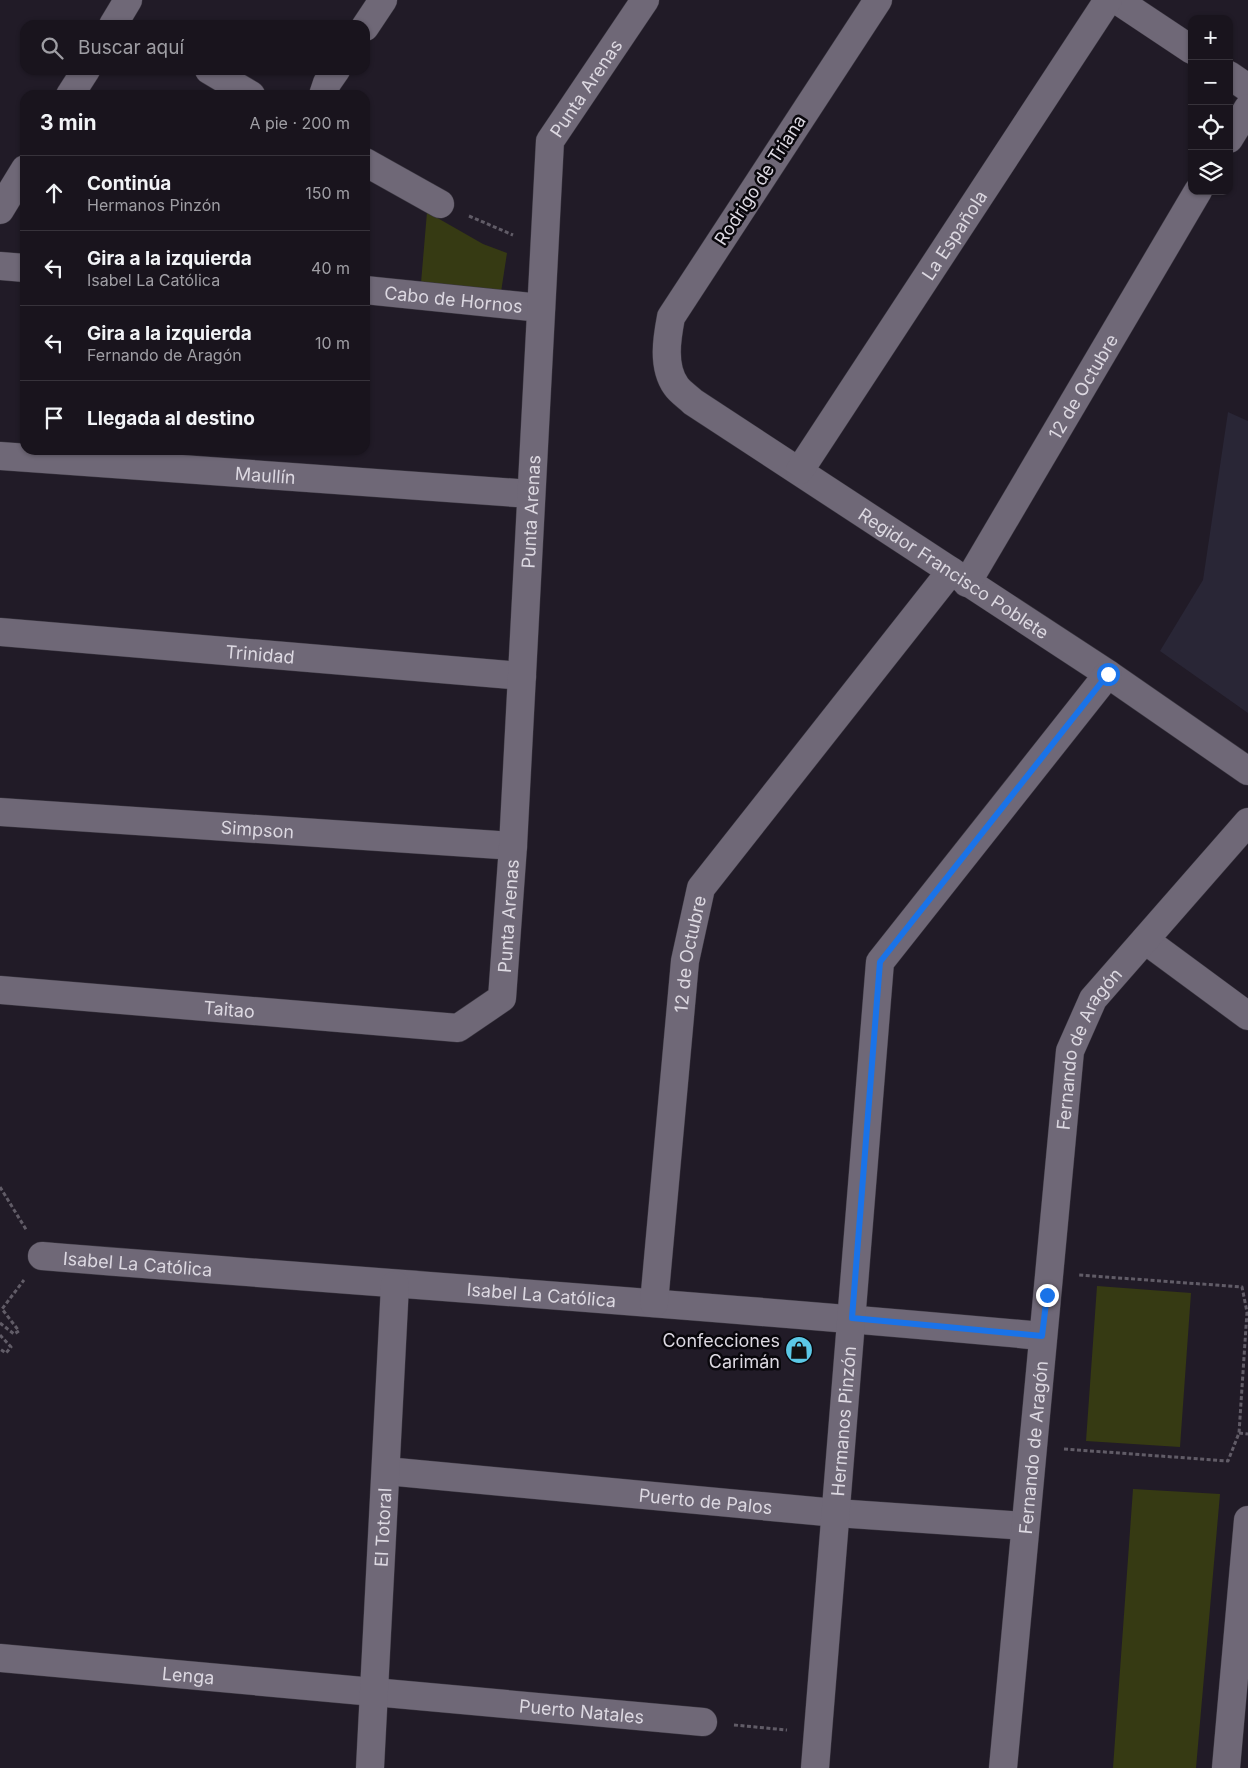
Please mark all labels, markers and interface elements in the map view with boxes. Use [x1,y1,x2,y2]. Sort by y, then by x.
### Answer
map controls [1188,15,1233,195]
button: + [1188,15,1233,60]
search box [20,20,370,75]
icon: search [38,34,66,62]
street label: Punta Arenas [545,35,626,141]
text: Buscar aquí [78,36,184,59]
button: − [1188,60,1233,105]
button: locate [1188,105,1233,150]
text: 3 min [40,110,96,135]
street label: Rodrigo de Triana [710,111,810,249]
text: A pie · 200 m [249,113,350,133]
button: layers [1188,150,1233,195]
text: Continúa [87,172,171,195]
icon: ahead [40,179,68,207]
text: 150 m [305,183,350,203]
street label: La Española [917,186,991,284]
text: Hermanos Pinzón [87,195,221,215]
text: Gira a la izquierda [87,247,252,270]
icon: left [40,254,68,282]
text: 40 m [311,258,350,278]
text: Isabel La Católica [87,270,220,290]
street label: Cabo de Hornos [383,282,524,317]
text: Gira a la izquierda [87,322,252,345]
icon: left [40,329,68,357]
street label: 12 de Octubre [1044,330,1122,443]
text: 10 m [315,333,350,353]
text: Fernando de Aragón [87,345,242,365]
icon: arrive [40,404,68,432]
text: Llegada al destino [87,407,255,430]
street label: Punta Arenas [517,454,544,569]
street label: Maullín [234,462,296,488]
street label: Regidor Francisco Poblete [855,503,1053,643]
street label: Trinidad [225,641,295,667]
route start [1097,663,1120,686]
street label: Simpson [220,816,295,842]
street label: Punta Arenas [493,859,523,973]
street label: 12 de Octubre [670,893,710,1013]
street label: Fernando de Aragón [1052,963,1126,1131]
street label: Taitao [203,996,256,1022]
street label: Isabel La Católica [62,1247,213,1280]
street label: Isabel La Católica [466,1278,617,1311]
route end [1036,1284,1059,1307]
place label: Confecciones Carimán [662,1330,780,1372]
shop icon: Confecciones Carimán [784,1335,814,1365]
street label: Hermanos Pinzón [826,1345,859,1497]
street label: Fernando de Aragón [1014,1360,1052,1535]
street label: Puerto de Palos [638,1484,773,1518]
street label: El Totoral [370,1487,395,1567]
street label: Lenga [161,1662,215,1688]
street label: Puerto Natales [518,1695,645,1727]

